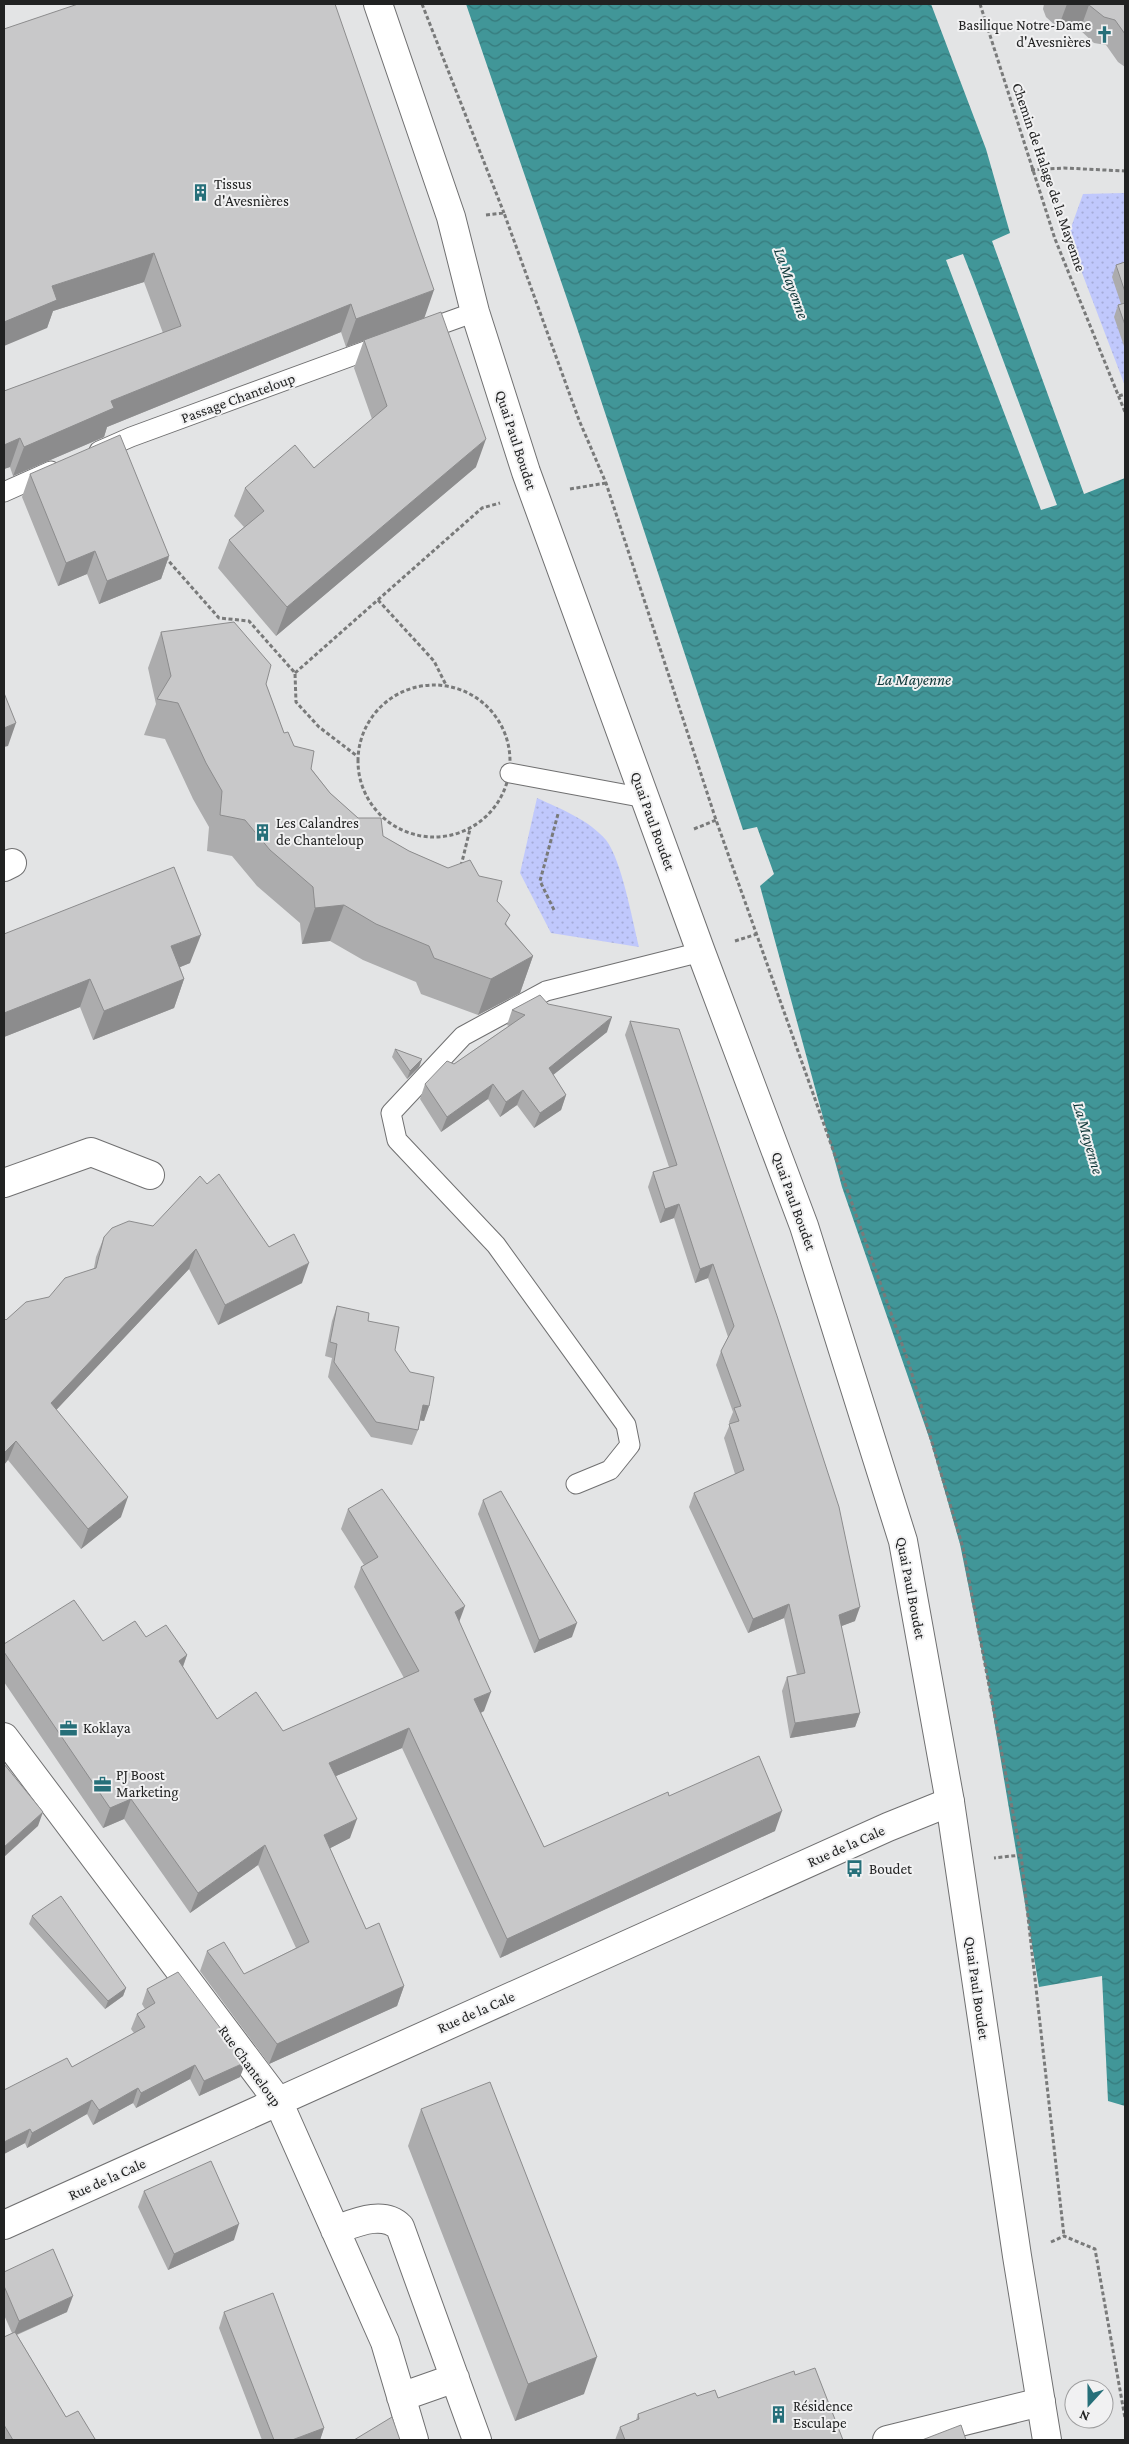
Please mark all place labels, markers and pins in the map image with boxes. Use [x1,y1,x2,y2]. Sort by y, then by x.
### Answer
place label: Basilique Notre-Dame d'Avesnières [958,17,1091,50]
church icon: Basilique Notre-Dame d'Avesnières [1095,24,1115,44]
place label: Tissus d'Avesnières [214,176,289,209]
building icon: Tissus d'Avesnières [190,183,210,203]
place label: Les Calandres de Chanteloup [276,815,364,849]
building icon: Les Calandres de Chanteloup [252,822,272,842]
office icon: Koklaya [59,1718,79,1738]
place label: Koklaya [83,1720,131,1737]
place label: PJ Boost Marketing [116,1767,178,1801]
office icon: PJ Boost Marketing [92,1774,112,1794]
bus stop icon: Boudet [845,1859,865,1879]
place label: Boudet [869,1861,913,1877]
place label: Résidence Esculape [793,2398,853,2432]
building icon: Résidence Esculape [769,2405,789,2425]

